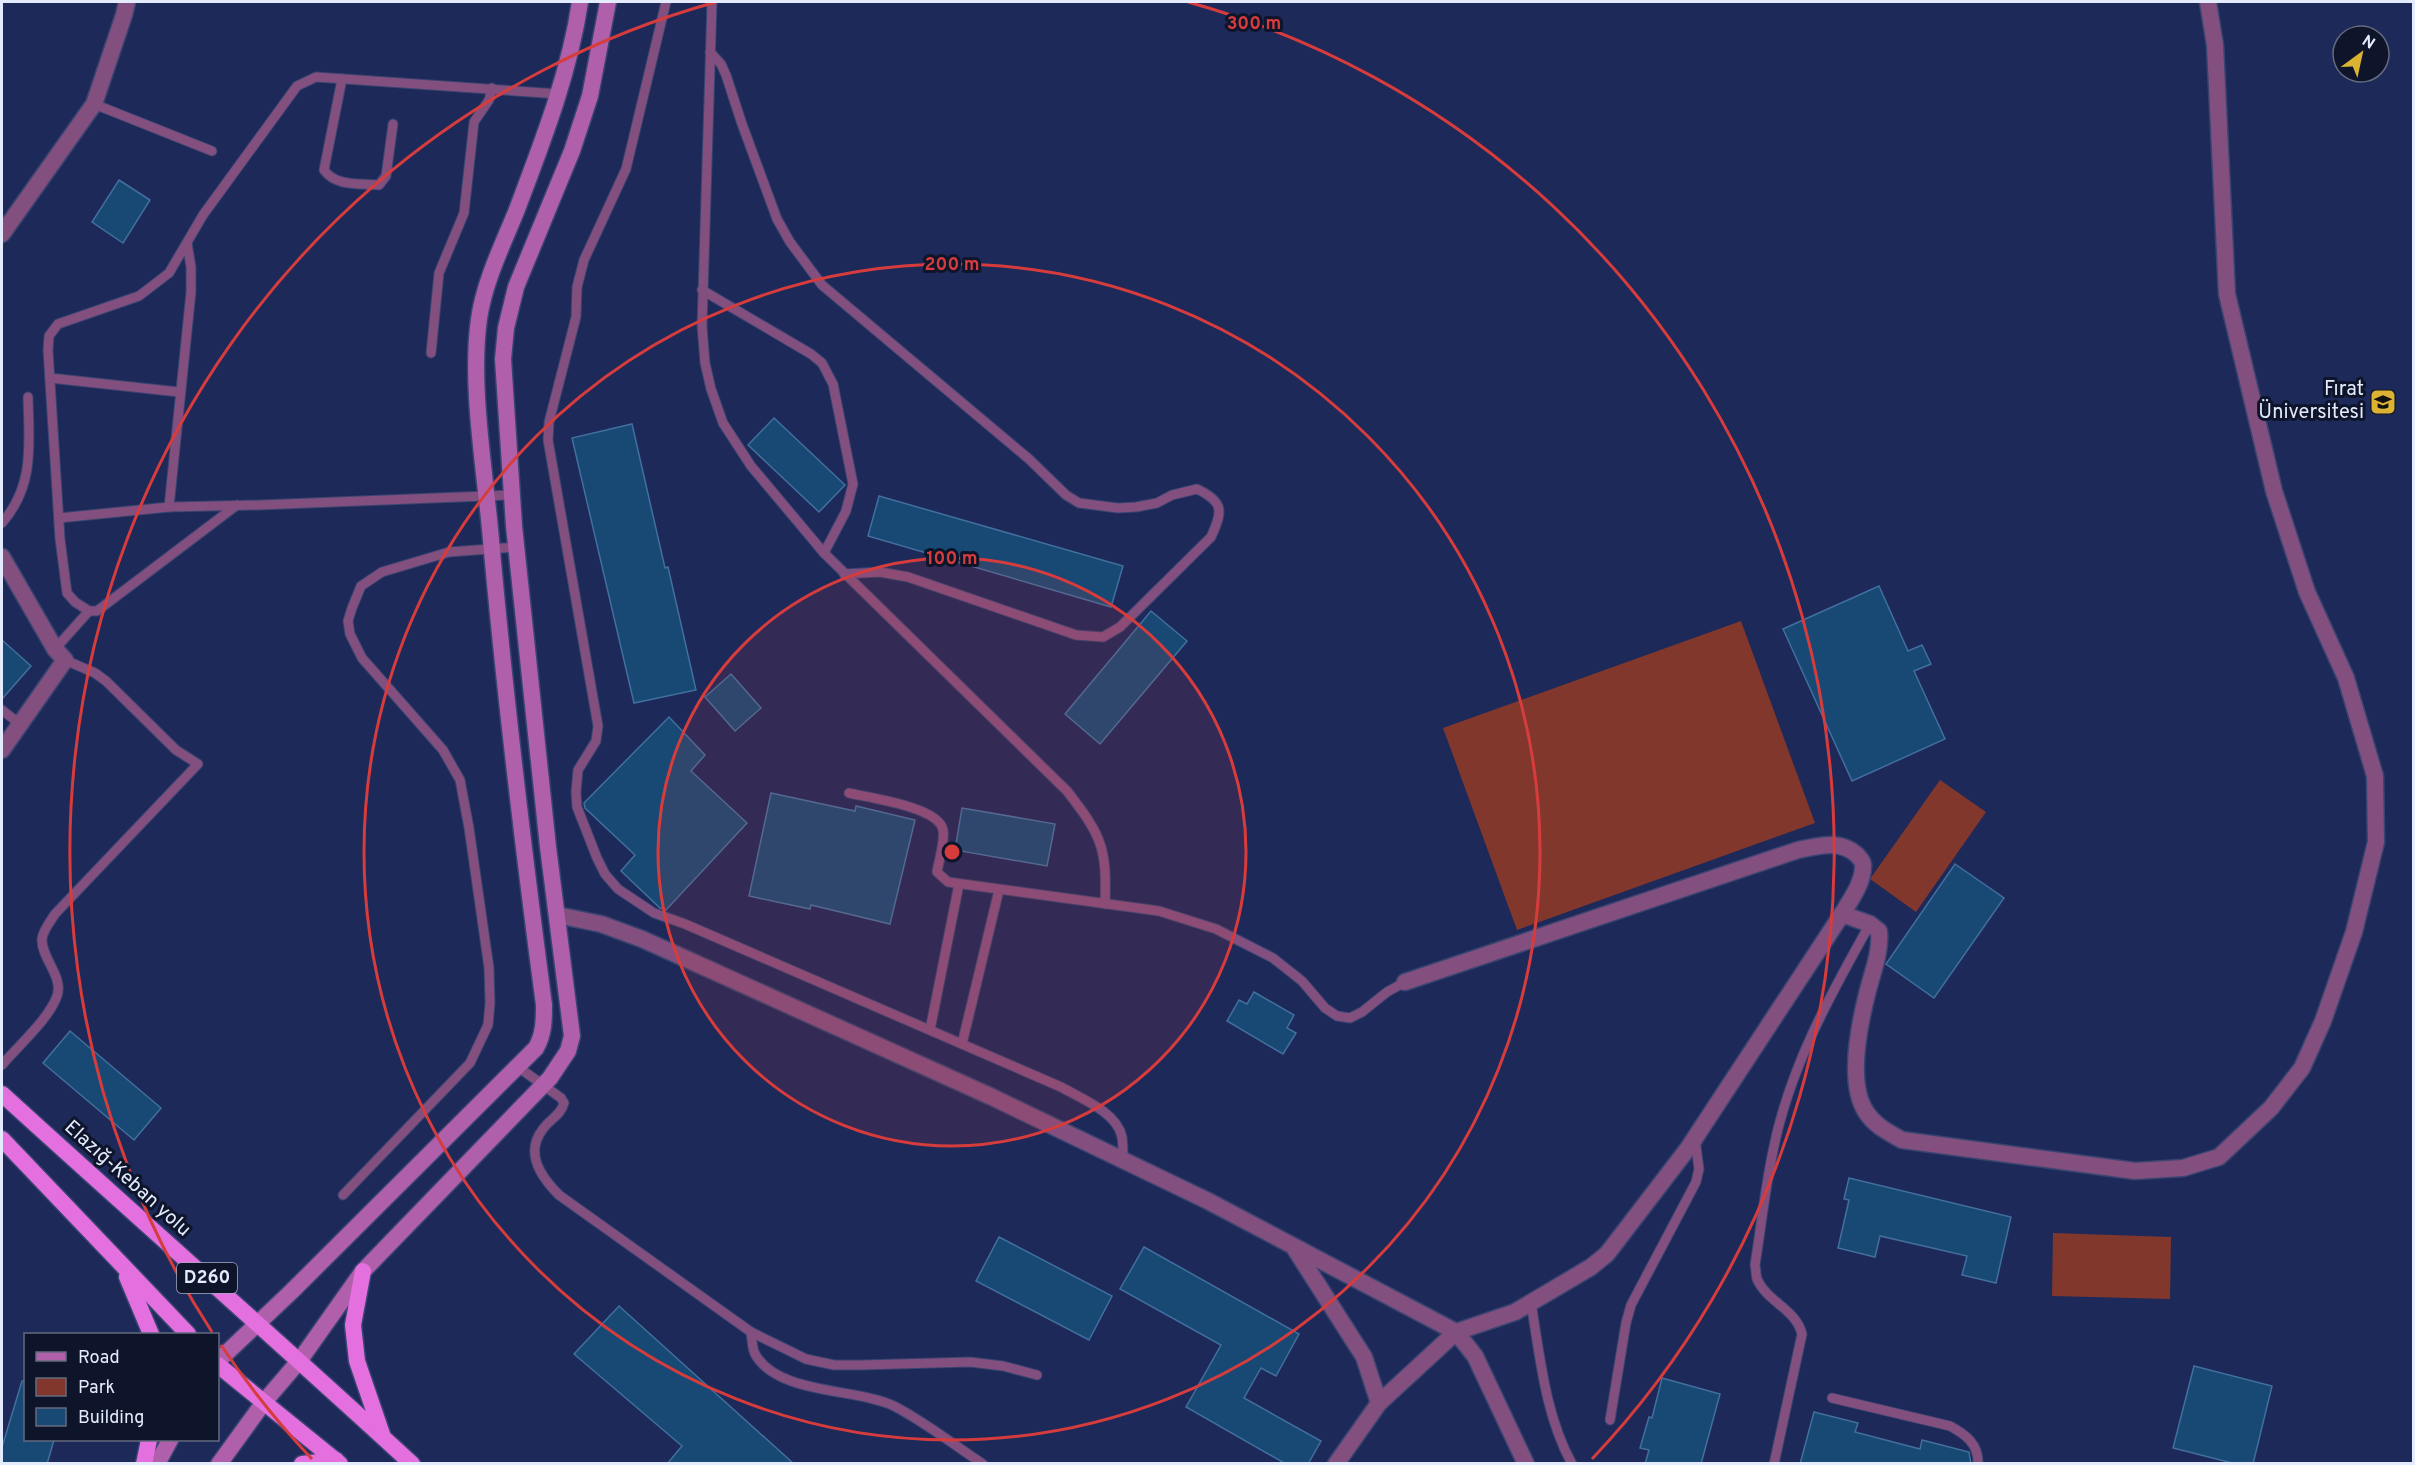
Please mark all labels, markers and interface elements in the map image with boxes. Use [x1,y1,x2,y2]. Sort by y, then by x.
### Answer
text: 300 m [1227,13,1281,36]
north arrow [2331,24,2391,84]
text: N [2358,32,2378,55]
text: 200 m [924,254,980,277]
place label: Fırat Üniversitesi [2258,377,2364,426]
school or university icon: Fırat Üniversitesi [2368,387,2398,417]
text: 100 m [926,548,978,571]
centre of rings [942,842,962,862]
street label: Elazığ-Keban yolu [58,1115,196,1243]
road number: D260 [177,1263,237,1293]
legend [24,1333,219,1441]
text: Road [78,1347,120,1370]
text: Park [78,1377,115,1400]
text: Building [78,1407,144,1430]

